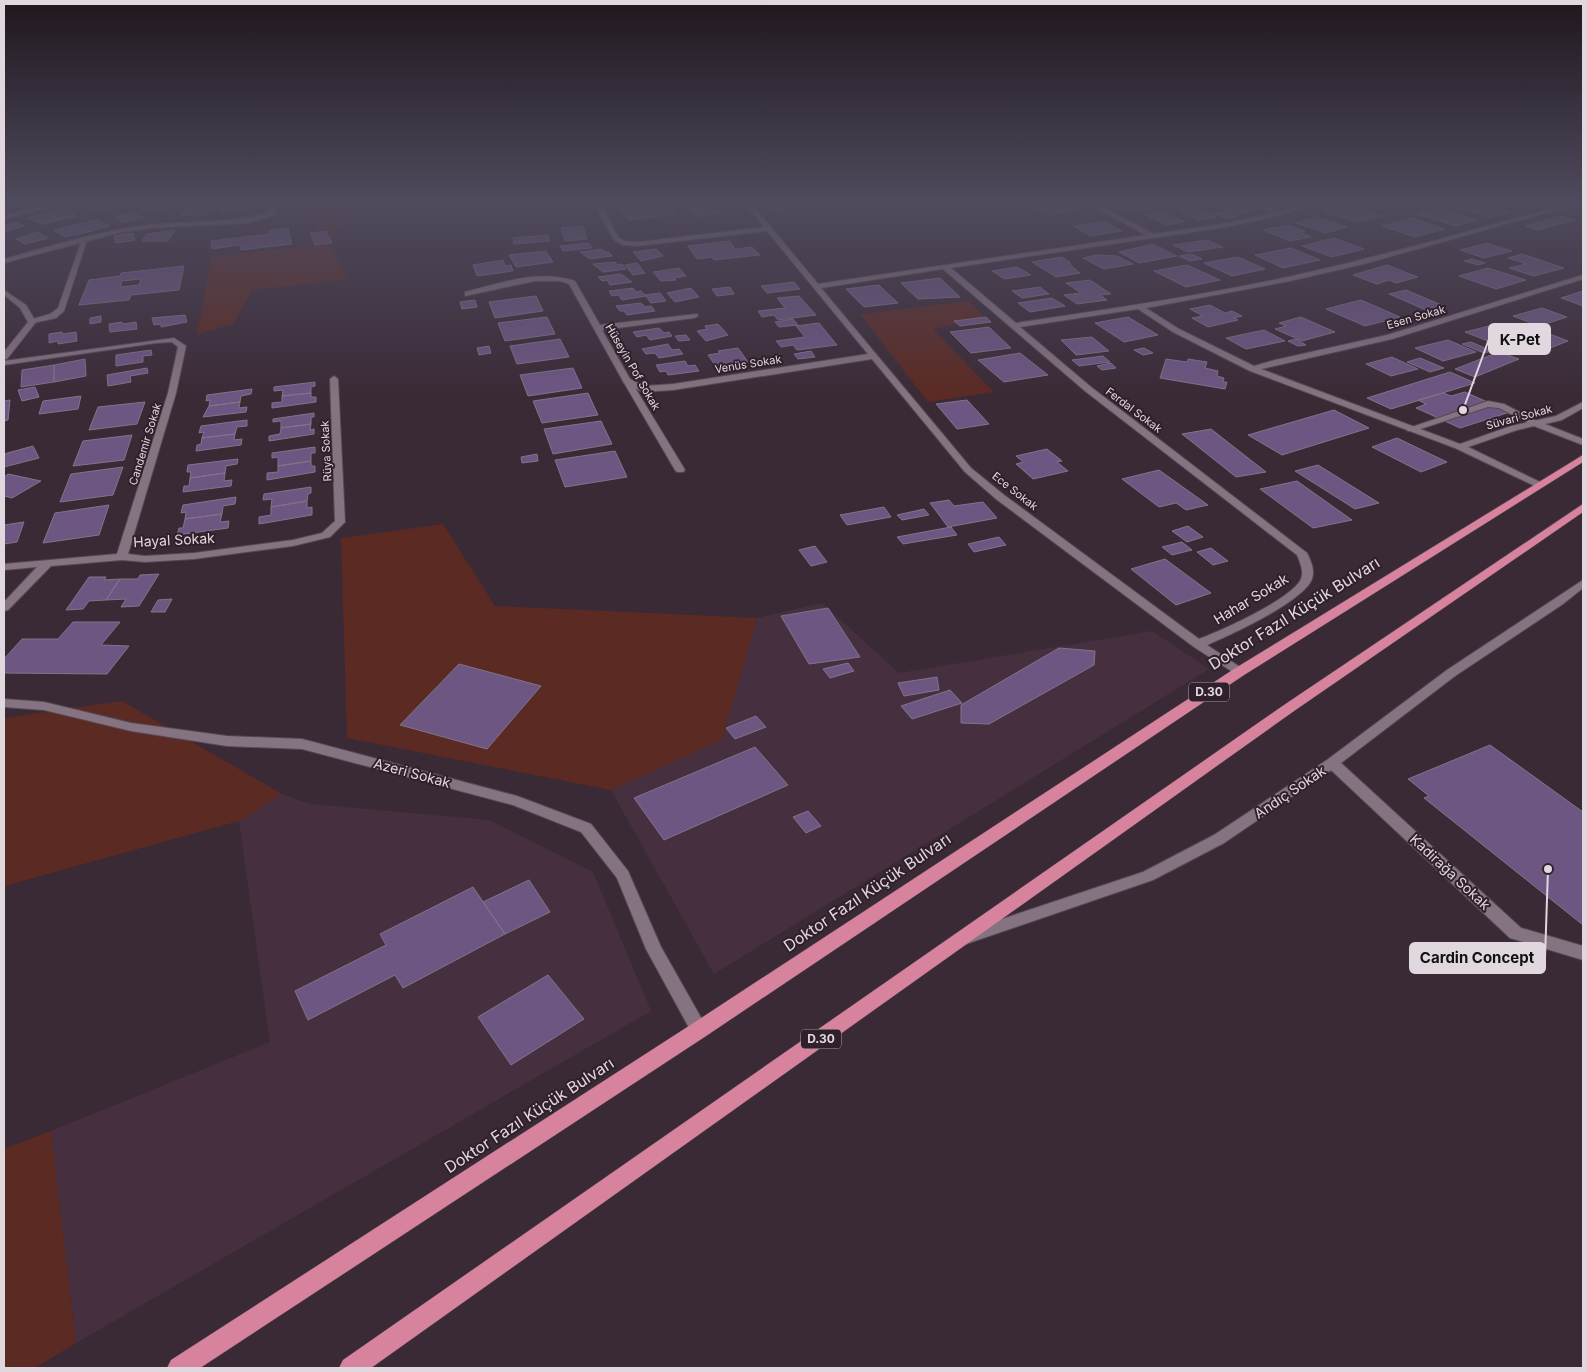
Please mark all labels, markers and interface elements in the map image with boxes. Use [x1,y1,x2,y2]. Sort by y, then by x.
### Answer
street label: Esen Sokak [1385,302,1447,332]
street label: Hüseyin Pof Sokak [602,321,664,413]
callout: K-Pet [1489,324,1550,354]
text: K-Pet [1500,330,1541,349]
street label: Venüs Sokak [714,352,782,376]
street label: Ferdal Sokak [1103,384,1165,436]
street label: Candemir Sokak [126,401,164,487]
street label: Süvari Sokak [1484,401,1554,433]
street label: Rüya Sokak [317,420,335,482]
street label: Ece Sokak [989,469,1041,513]
street label: Hayal Sokak [133,529,216,550]
street label: Doktor Fazıl Küçük Bulvarı [1205,552,1383,674]
street label: Hahar Sokak [1210,569,1291,628]
road number: D.30 [1189,682,1229,702]
street label: Azeri Sokak [372,754,453,791]
street label: Andıç Sokak [1251,761,1329,822]
street label: Doktor Fazıl Küçük Bulvarı [779,828,955,956]
street label: Kadirağa Sokak [1407,830,1494,913]
callout: Cardin Concept [1410,943,1545,973]
text: Cardin Concept [1420,948,1535,967]
road number: D.30 [801,1030,841,1048]
street label: Doktor Fazıl Küçük Bulvarı [441,1053,617,1177]

